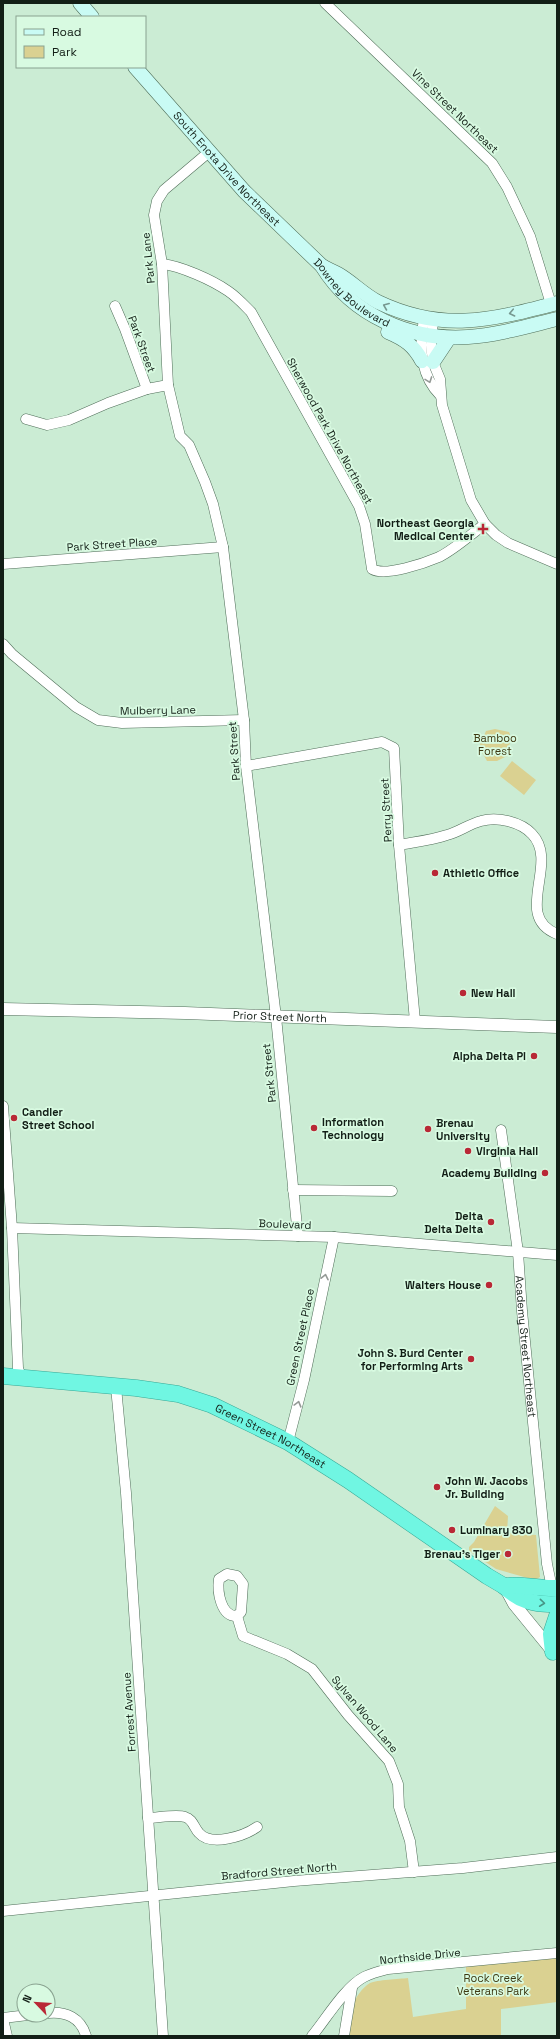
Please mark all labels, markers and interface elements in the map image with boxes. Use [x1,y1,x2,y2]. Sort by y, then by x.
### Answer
legend [16,16,146,68]
text: Road [52,24,81,40]
text: Park [52,44,77,60]
street label: Vine Street Northeast [409,66,501,156]
street label: South Enota Drive Northeast [170,108,283,229]
street label: Park Lane [138,232,158,284]
street label: Downey Boulevard [311,255,392,330]
one-way arrow [382,302,389,310]
one-way arrow [509,308,516,316]
street label: Park Street [125,314,159,374]
street label: Sherwood Park Drive Northeast [284,356,376,506]
one-way arrow [424,376,432,383]
place label: Northeast Georgia Medical Center [377,516,475,543]
marker: Northeast Georgia Medical Center [477,523,489,535]
street label: Park Street Place [66,534,158,554]
street label: Mulberry Lane [120,702,196,718]
street label: Park Street [225,721,243,781]
park label: Bamboo Forest [473,731,517,758]
street label: Perry Street [377,777,395,843]
place label: Athletic Office [443,866,519,880]
marker: Athletic Office [430,868,440,878]
place label: New Hall [471,986,516,1000]
marker: New Hall [458,988,468,998]
street label: Prior Street North [233,1008,327,1025]
street label: Park Street [259,1043,279,1103]
place label: Alpha Delta Pi [453,1049,526,1063]
marker: Alpha Delta Pi [529,1051,539,1061]
place label: Candler Street School [22,1105,95,1132]
marker: Candler Street School [9,1113,19,1123]
place label: Information Technology [322,1115,384,1142]
place label: Brenau University [436,1116,490,1143]
marker: Information Technology [309,1123,319,1133]
marker: Brenau University [423,1124,433,1134]
place label: Virginia Hall [476,1144,538,1158]
marker: Virginia Hall [463,1146,473,1156]
place label: Academy Building [441,1166,537,1180]
marker: Academy Building [540,1168,550,1178]
place label: Delta Delta Delta [424,1209,484,1236]
street label: Boulevard [258,1216,312,1232]
marker: Delta Delta Delta [486,1217,496,1227]
one-way arrow [321,1274,329,1280]
street label: Academy Street Northeast [513,1275,539,1418]
place label: Walters House [405,1278,481,1292]
marker: Walters House [484,1280,494,1290]
street label: Green Street Place [283,1287,317,1387]
place label: John S. Burd Center for Performing Arts [358,1346,464,1373]
marker: John S. Burd Center for Performing Arts [466,1354,476,1364]
street label: Green Street Northeast [213,1401,329,1471]
one-way arrow [293,1401,302,1408]
place label: John W. Jacobs Jr. Building [445,1474,528,1501]
marker: John W. Jacobs Jr. Building [432,1482,442,1492]
place label: Luminary 830 [460,1523,533,1537]
marker: Luminary 830 [447,1525,457,1535]
place label: Brenau's Tiger [424,1547,501,1561]
marker: Brenau's Tiger [503,1549,513,1559]
one-way arrow [539,1598,545,1607]
street label: Forrest Avenue [119,1672,139,1752]
street label: Sylvan Wood Lane [329,1673,401,1755]
street label: Bradford Street North [220,1859,338,1883]
street label: Northside Drive [379,1945,461,1967]
park label: Rock Creek Veterans Park [457,1971,529,1998]
north arrow [16,1983,56,2023]
text: N [19,1992,35,2005]

